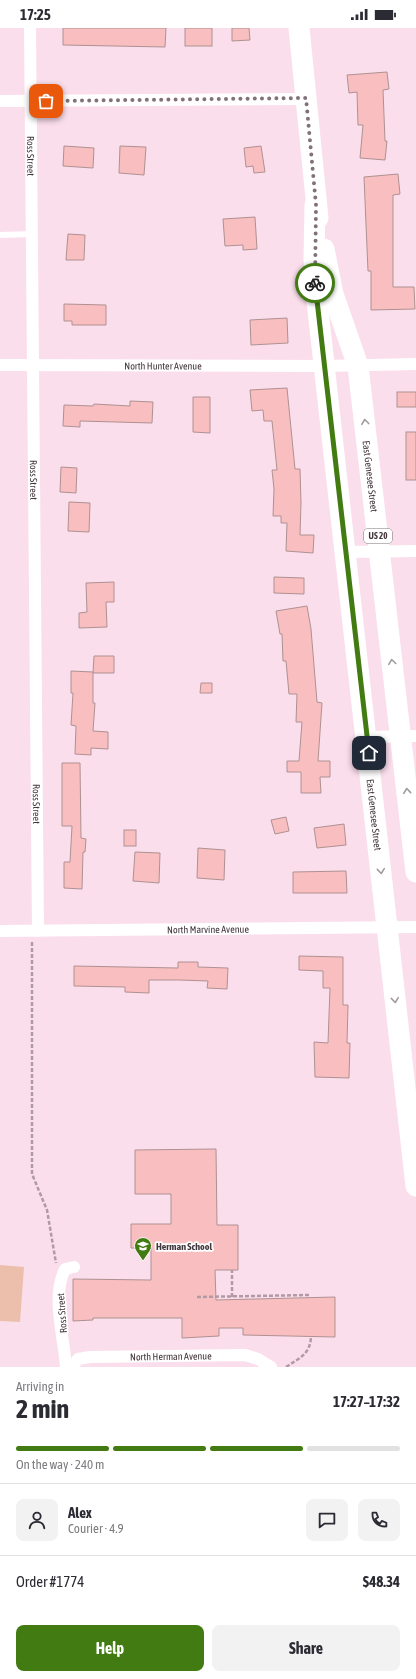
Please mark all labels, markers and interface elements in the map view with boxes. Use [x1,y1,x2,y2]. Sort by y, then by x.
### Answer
text: 17:25 [20,6,51,23]
pin [29,84,63,118]
icon: bag [35,90,57,112]
street label: Ross Street [25,136,37,176]
courier [295,263,335,303]
icon: bike [304,272,326,294]
street label: North Hunter Avenue [124,360,202,371]
one-way arrow [361,419,370,425]
street label: East Genesee Street [361,440,380,513]
street label: Ross Street [28,460,40,500]
road number: US 20 [364,529,392,543]
one-way arrow [388,659,397,665]
pin [352,736,386,770]
icon: home [358,742,380,764]
street label: East Genesee Street [365,778,384,851]
street label: Ross Street [31,784,43,824]
one-way arrow [403,788,412,794]
one-way arrow [376,868,385,874]
street label: North Marvine Avenue [167,923,249,935]
one-way arrow [390,997,399,1003]
school or university icon: Herman School [133,1236,153,1261]
place label: Herman School [156,1241,213,1252]
street label: Ross Street [55,1293,69,1333]
street label: North Herman Avenue [130,1350,212,1362]
text: Arriving in [16,1379,64,1394]
text: 17:27–17:32 [333,1393,400,1410]
text: 2 min [16,1394,69,1424]
text: On the way · 240 m [16,1457,104,1472]
button: person [16,1499,58,1541]
button: chat [306,1499,348,1541]
button: phone [358,1499,400,1541]
text: Alex [68,1504,92,1521]
text: Courier · 4.9 [68,1521,124,1536]
text: Order #1774 [16,1573,84,1590]
text: $48.34 [363,1573,400,1590]
button: Help [16,1625,204,1671]
button: Share [212,1625,400,1671]

